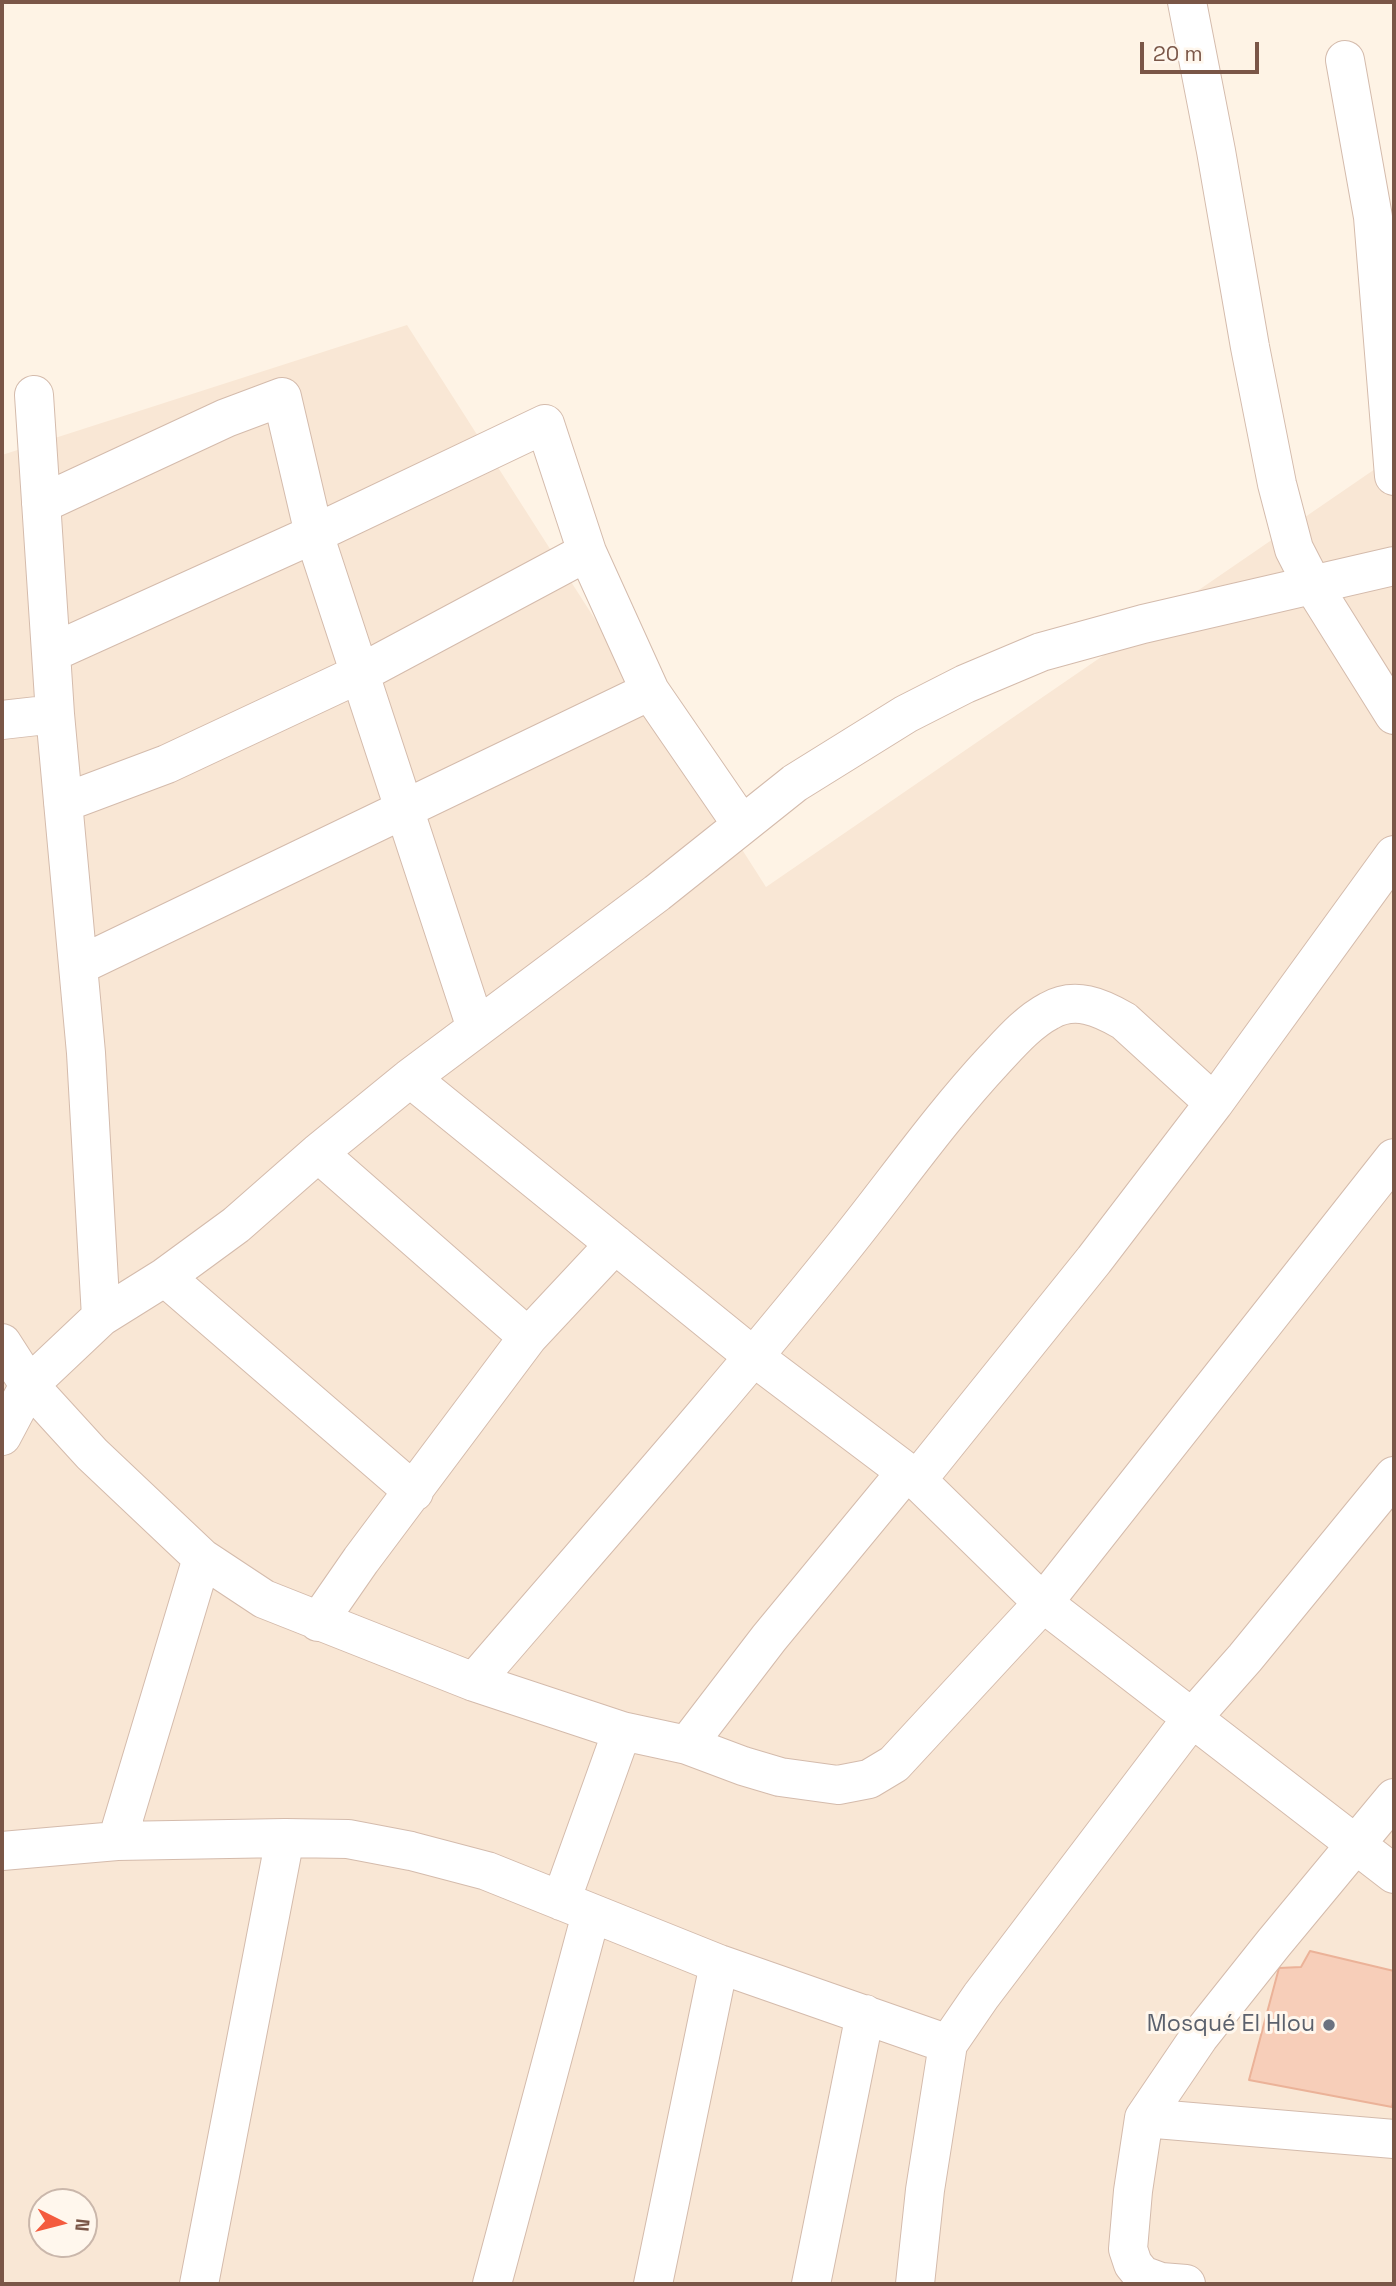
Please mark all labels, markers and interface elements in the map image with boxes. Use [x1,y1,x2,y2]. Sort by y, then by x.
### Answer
scale bar [1144,28,1263,72]
text: 20 m [1153,40,1203,67]
place label: Mosqué El Hlou [1147,2011,1315,2039]
marker: Mosqué El Hlou [1321,2017,1337,2033]
north arrow [28,2188,98,2258]
text: N [69,2217,95,2233]

